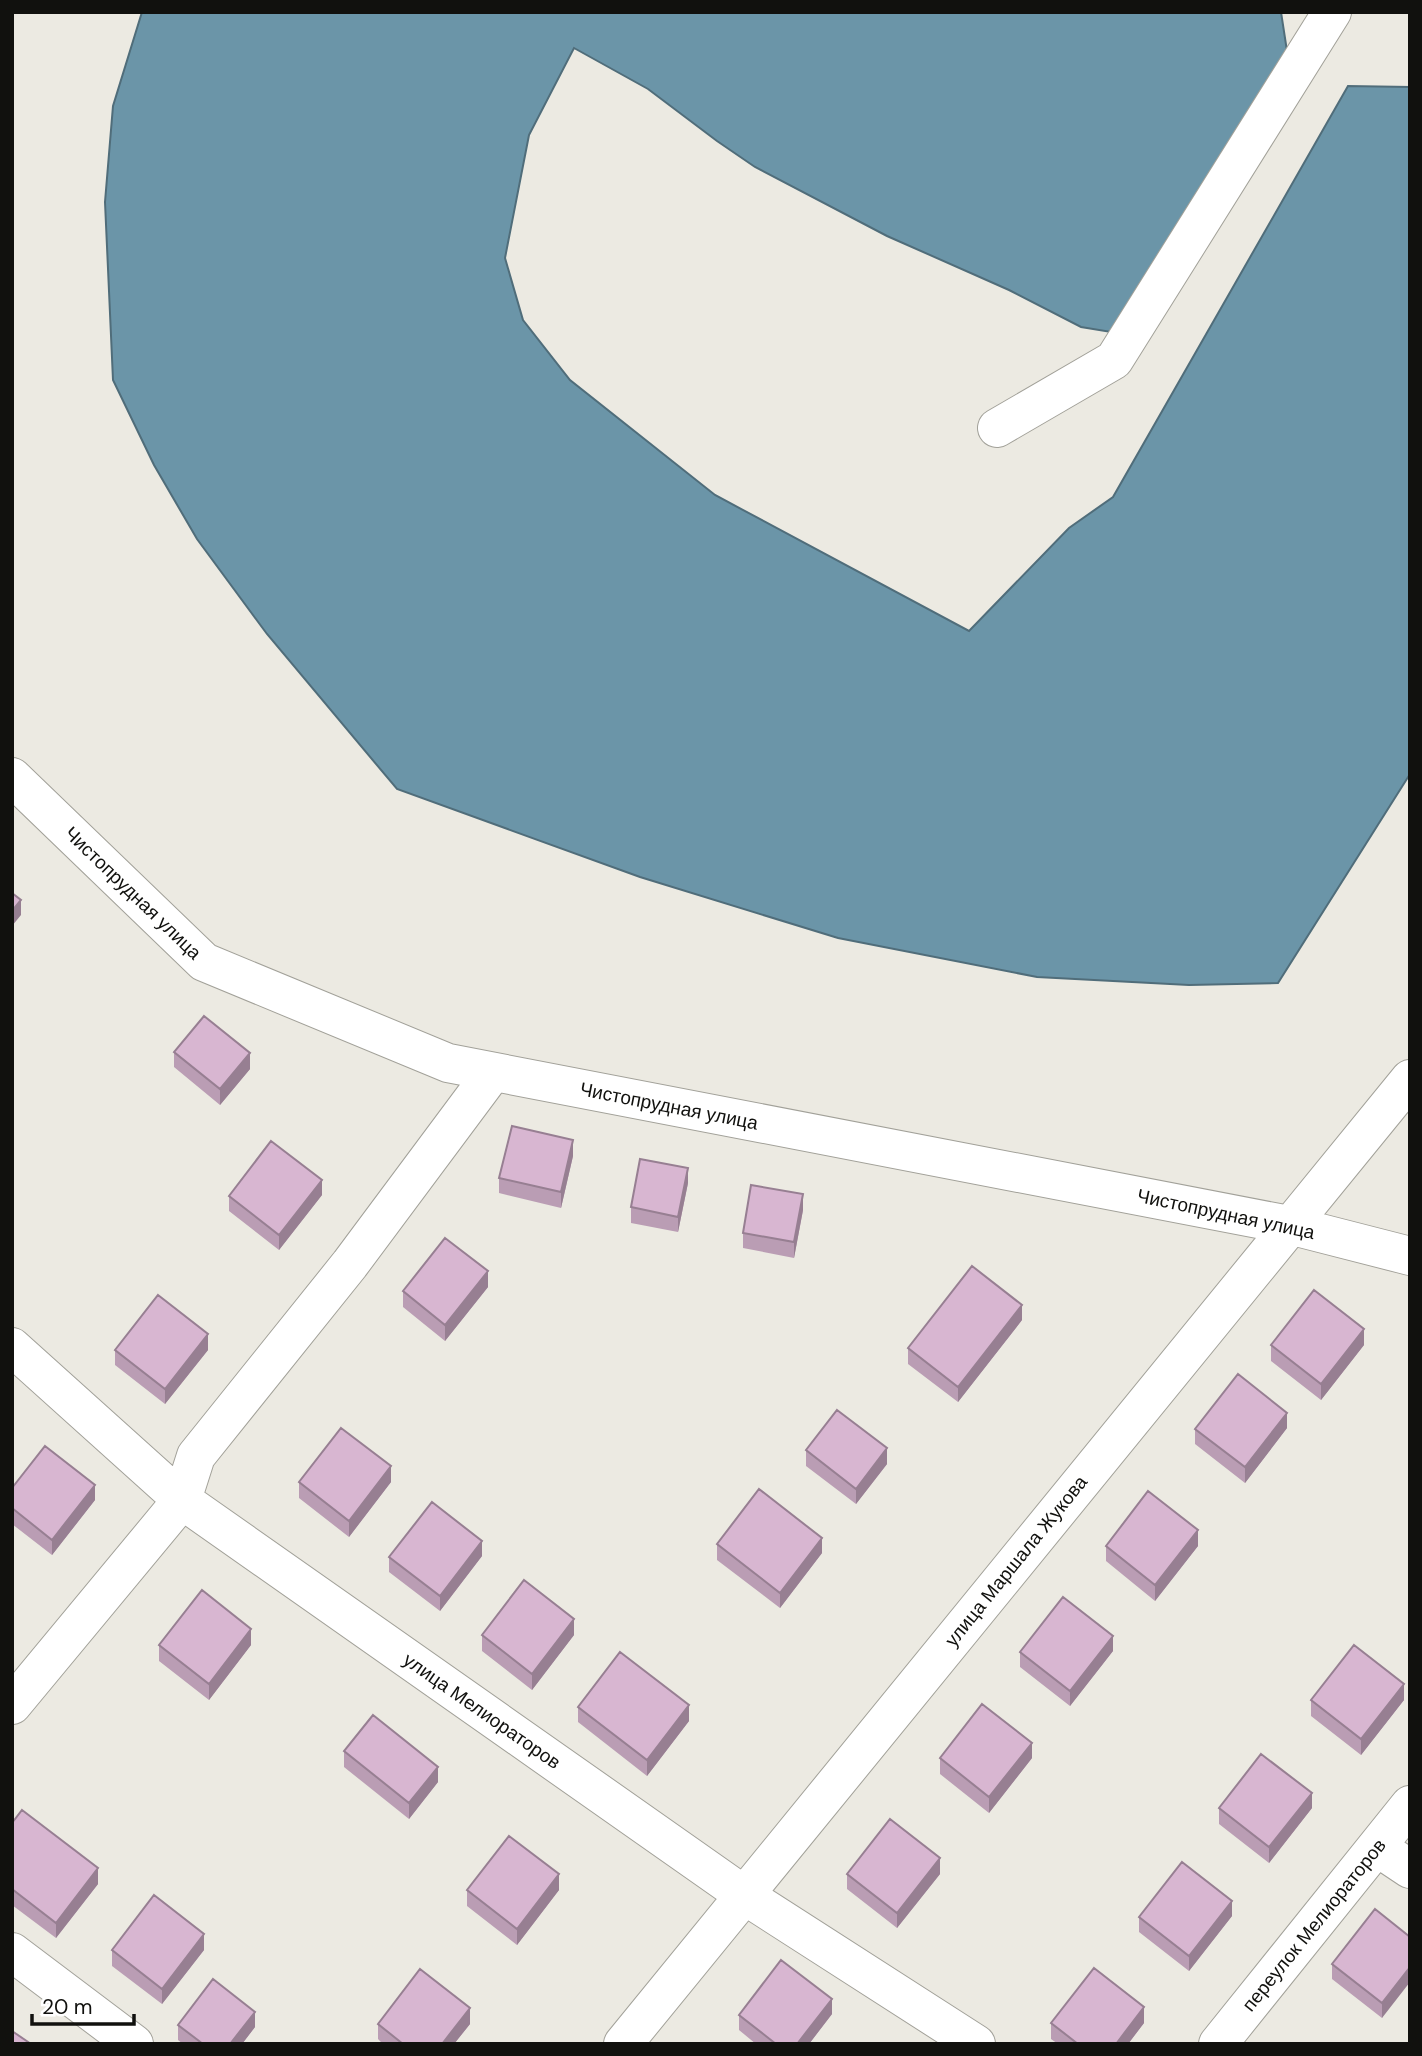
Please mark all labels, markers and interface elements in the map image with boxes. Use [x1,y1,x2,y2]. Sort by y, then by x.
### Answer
street label: Чистопрудная улица [59,821,207,965]
street label: Чистопрудная улица [578,1076,761,1136]
street label: Чистопрудная улица [1135,1183,1318,1245]
street label: улица Маршала Жукова [939,1470,1093,1652]
street label: улица Мелиораторов [398,1647,566,1775]
street label: переулок Мелиораторов [1237,1833,1391,2017]
scale bar [32,1982,133,2026]
text: 20 m [42,1993,93,2021]

